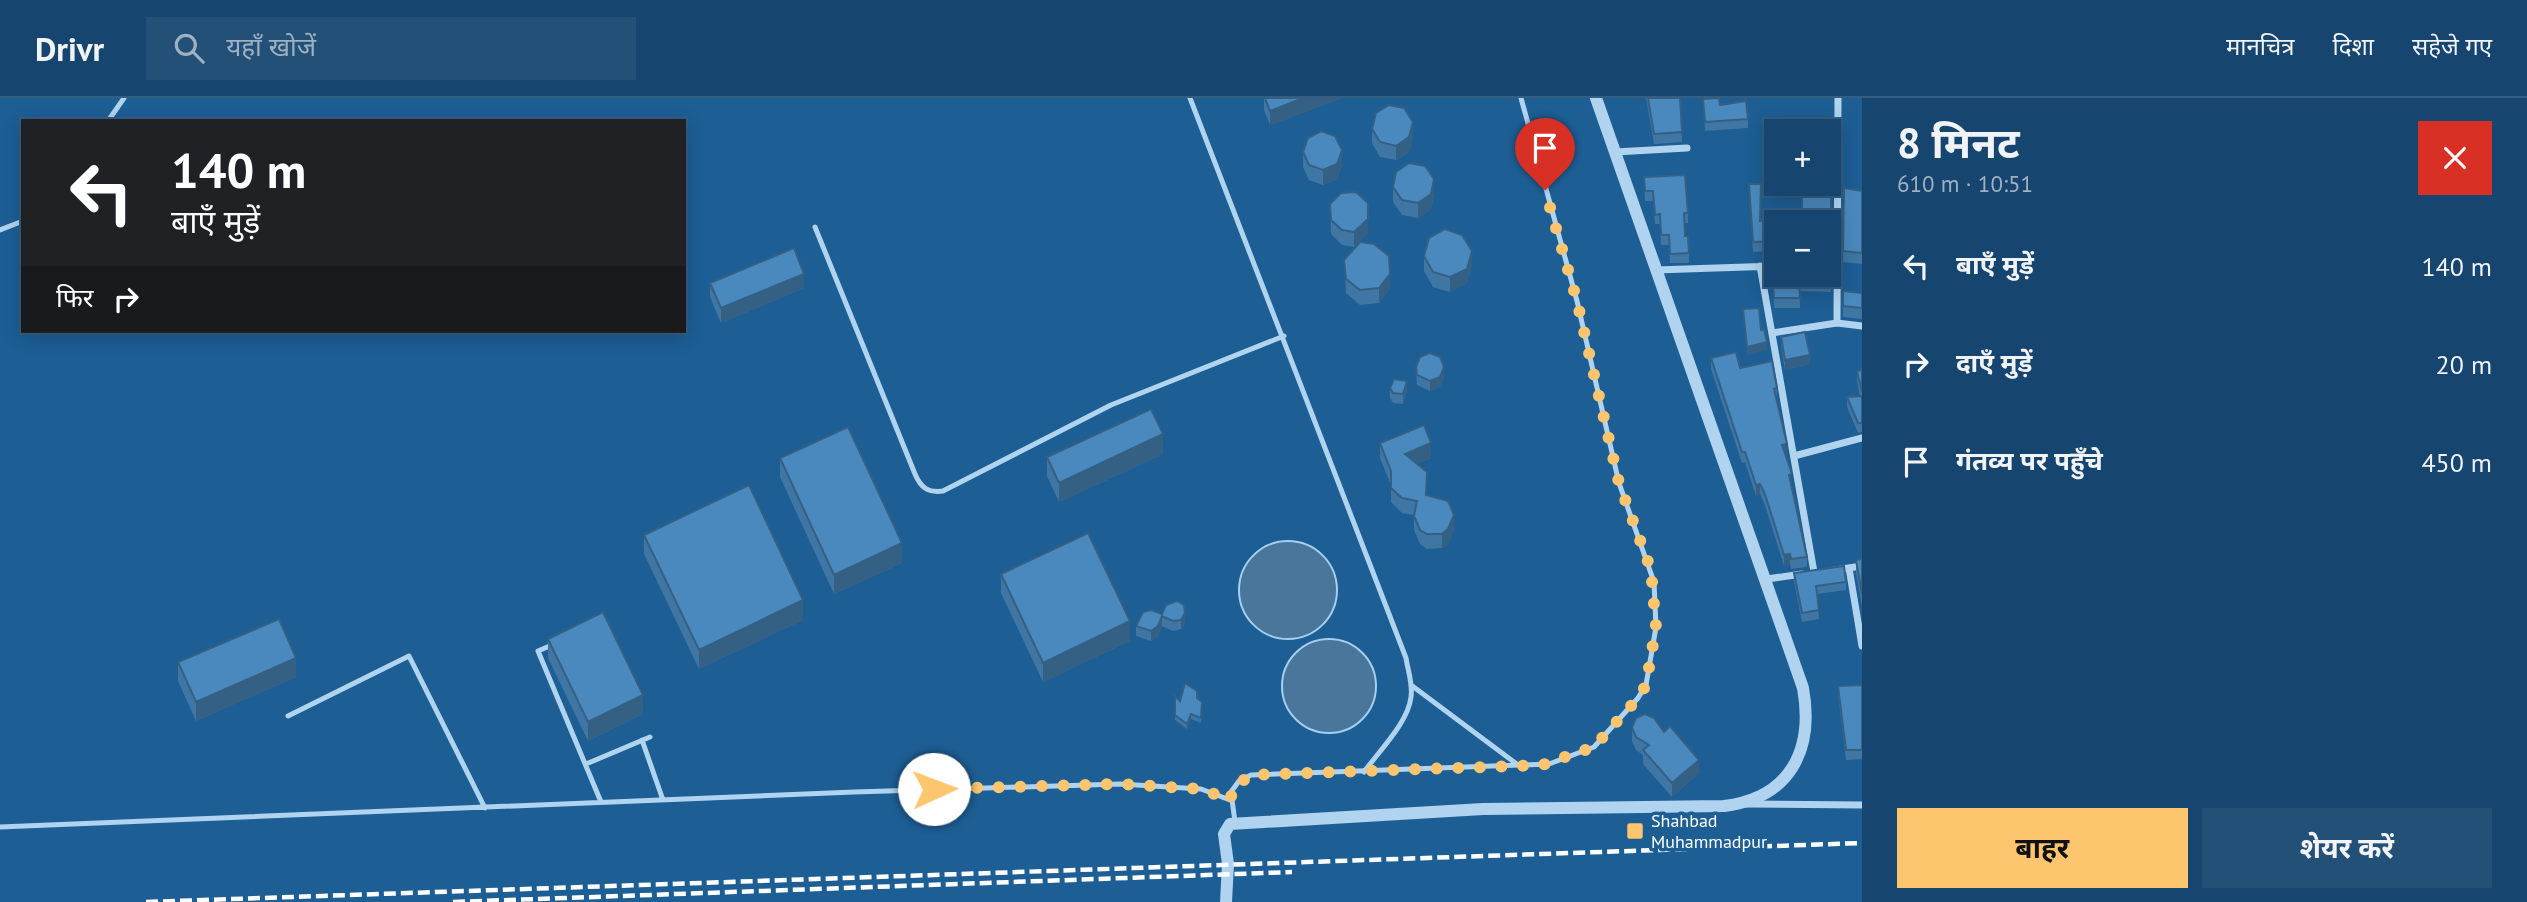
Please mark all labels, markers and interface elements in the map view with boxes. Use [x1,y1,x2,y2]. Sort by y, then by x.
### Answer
search box [146,17,636,80]
text: Drivr [35,27,104,70]
icon: search [170,29,208,67]
text: यहाँ खोजें [226,30,316,63]
text: मानचित्र [2226,31,2295,62]
text: दिशा [2333,31,2374,62]
text: सहेजे गए [2412,31,2492,62]
text: 8 मिनट [1897,115,2020,170]
pin [1515,118,1575,190]
map controls [1764,119,1841,287]
button: + [1764,119,1841,196]
button: close [2418,121,2492,195]
icon: arrive [1526,129,1564,167]
text: 140 m [171,138,306,202]
icon: left [56,147,147,238]
text: 610 m · 10:51 [1897,169,2033,198]
text: बाएँ मुड़ें [171,200,260,242]
button: − [1764,210,1841,287]
icon: left [1897,247,1935,285]
text: बाएँ मुड़ें [1956,248,2034,281]
text: 140 m [2421,250,2492,283]
icon: right [107,280,145,318]
text: फिर [56,281,93,314]
icon: right [1897,345,1935,383]
text: दाएँ मुड़ें [1956,346,2032,379]
text: 20 m [2436,348,2492,381]
icon: arrive [1897,443,1935,481]
text: गंतव्य पर पहुँचे [1956,444,2103,477]
text: 450 m [2421,446,2492,479]
position arrow [897,752,971,826]
button: बाहर [1897,808,2188,888]
button: शेयर करें [2202,808,2492,888]
place label: Shahbad Muhammadpur [1651,809,1767,853]
marker: Shahbad Muhammadpur [1625,821,1645,841]

